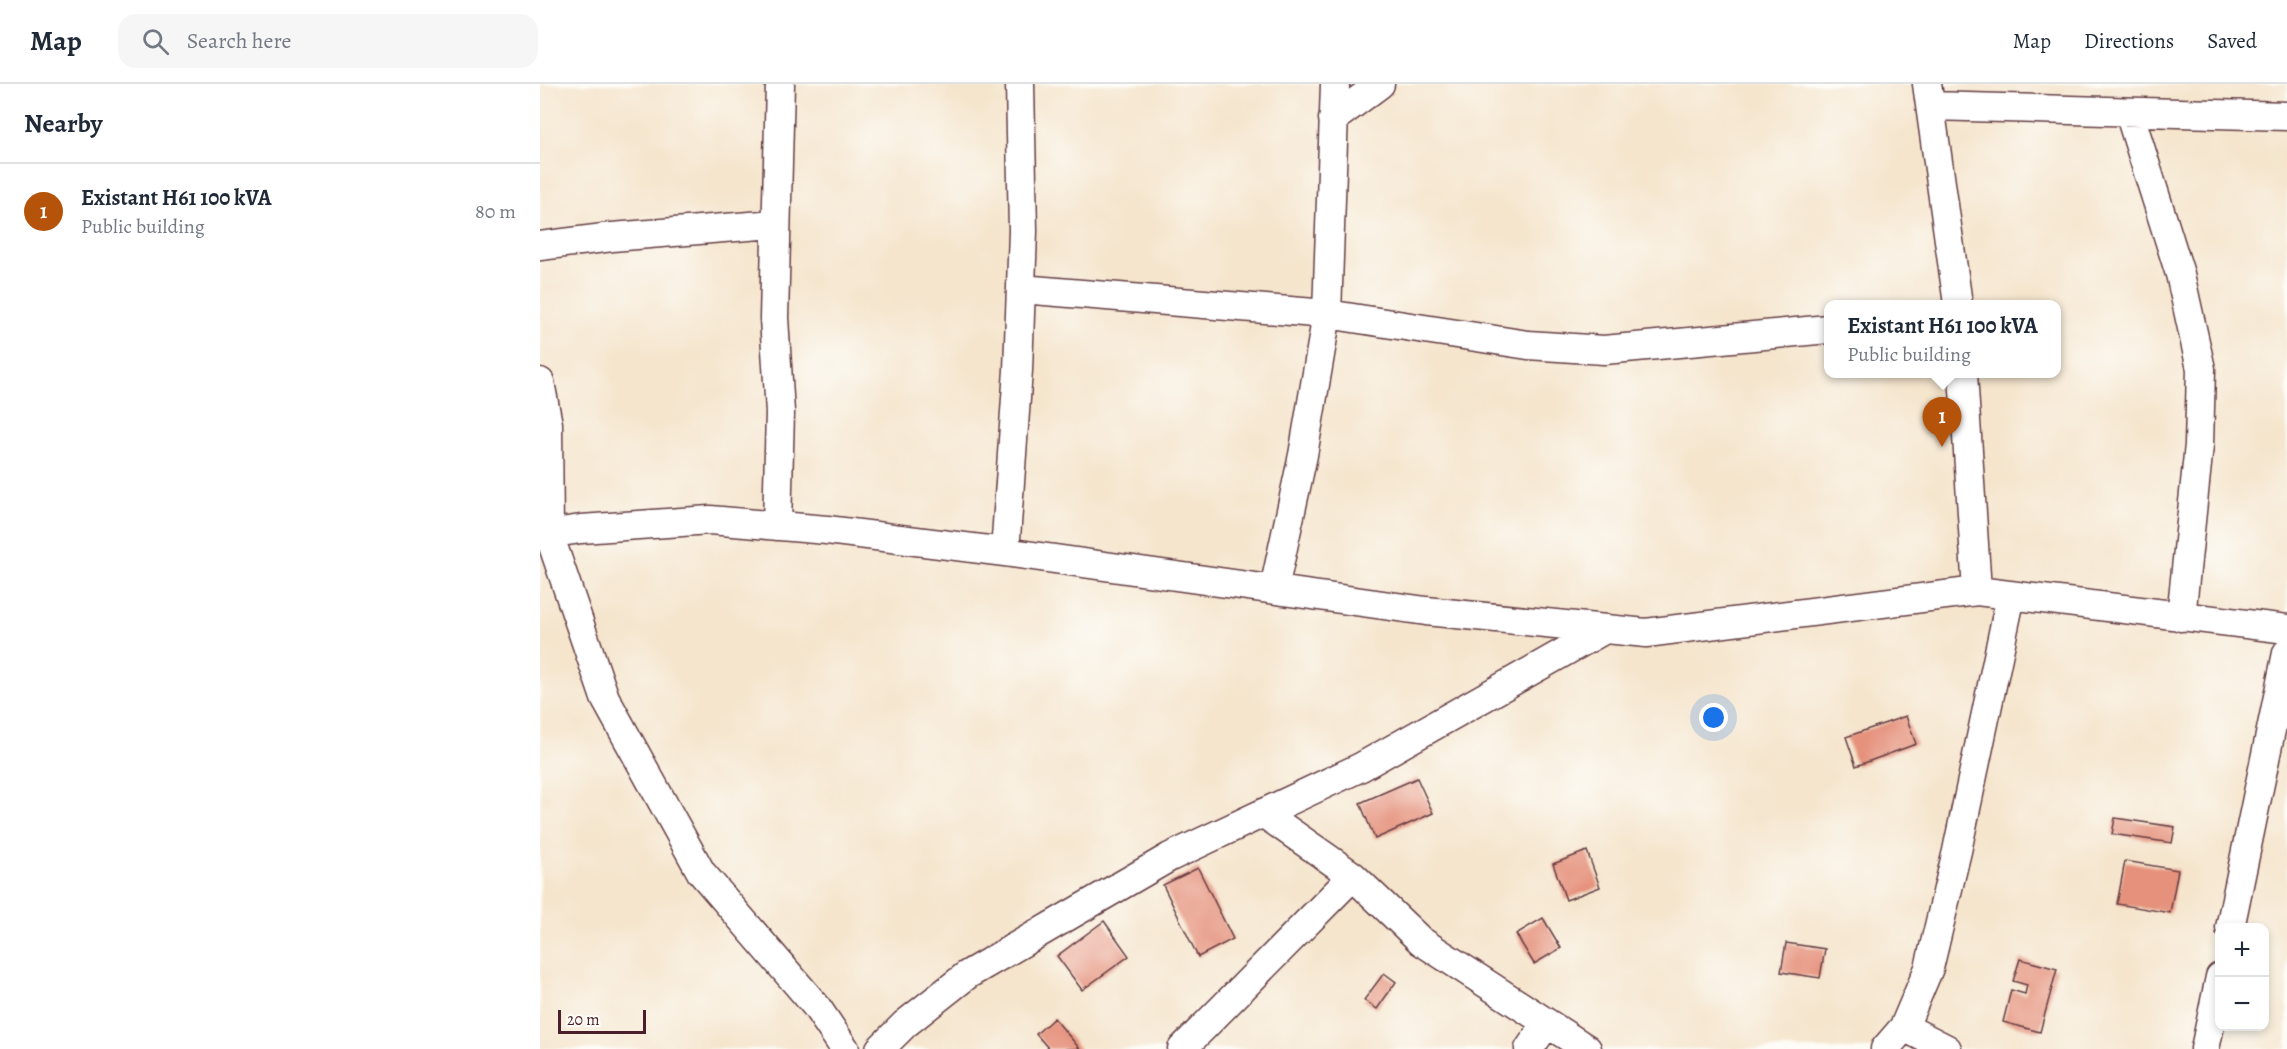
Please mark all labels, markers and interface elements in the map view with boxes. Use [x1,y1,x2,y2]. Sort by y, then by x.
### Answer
search box [118,14,538,68]
text: Map [30,22,82,60]
icon: search [139,25,172,58]
text: Search here [187,26,291,56]
text: Map [2013,27,2051,55]
text: Directions [2084,27,2174,55]
text: Saved [2207,27,2257,55]
text: Nearby [24,106,103,141]
text: Existant H61 100 kVA [81,183,272,213]
text: 1 [40,198,47,225]
text: 80 m [475,198,516,225]
text: Public building [81,213,205,240]
popup [1824,300,2061,378]
text: Existant H61 100 kVA [1847,311,2038,341]
text: Public building [1847,341,1971,368]
pin: 1 [1922,398,1962,447]
your location [1699,703,1728,732]
map controls [2215,923,2269,1031]
button: + [2215,923,2269,977]
button: − [2215,977,2269,1031]
scale bar [558,1007,646,1034]
text: 20 m [567,1009,600,1031]

